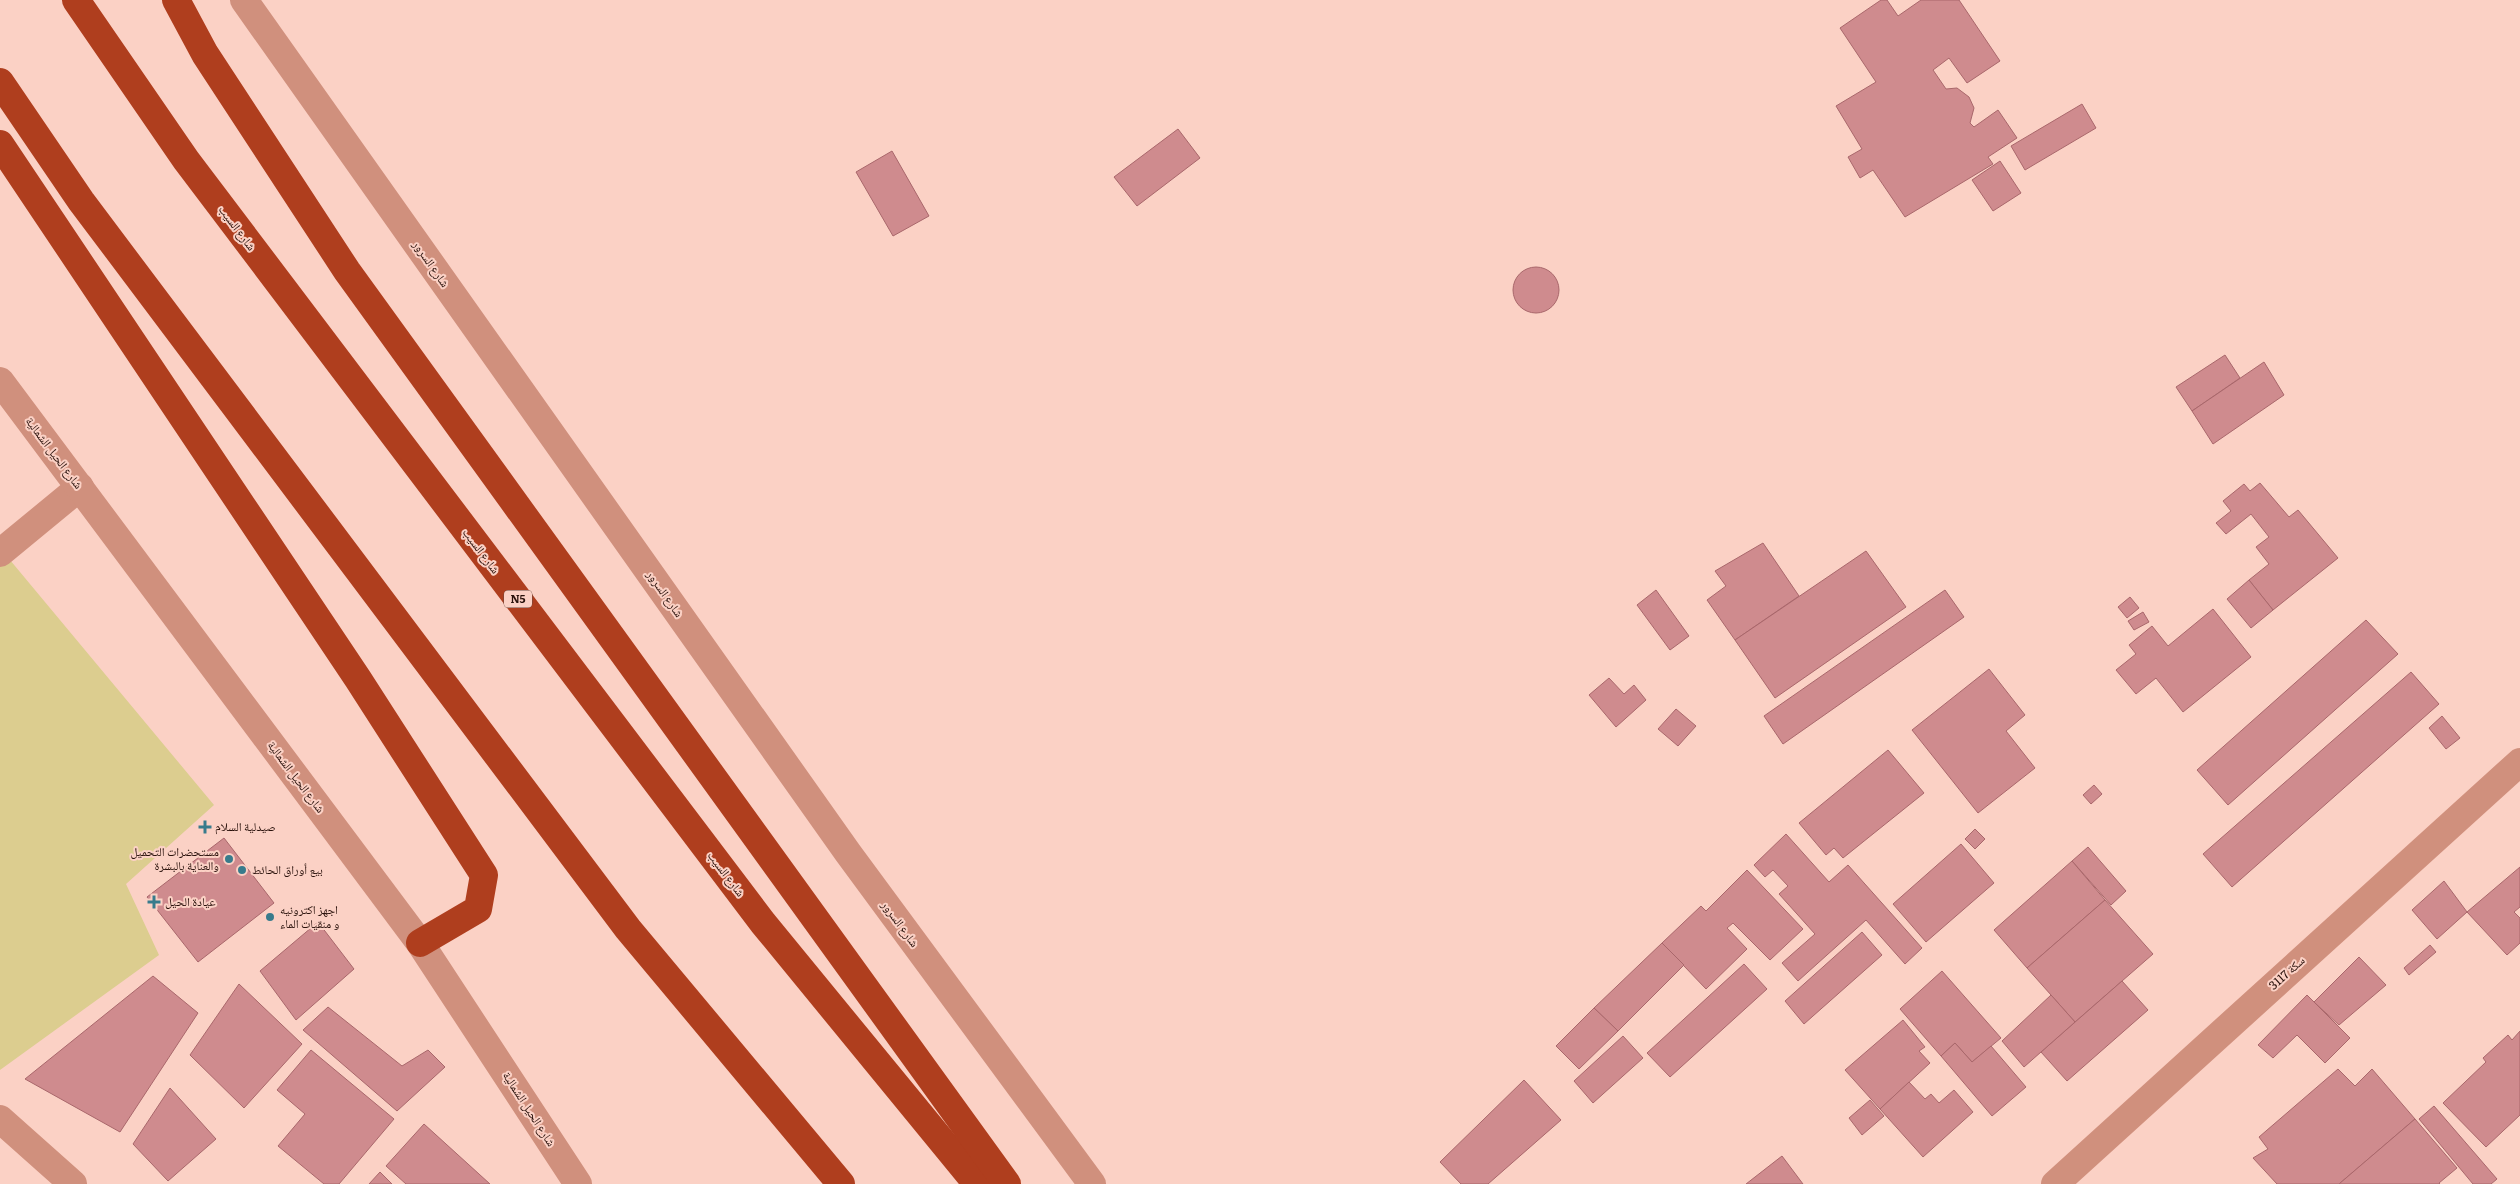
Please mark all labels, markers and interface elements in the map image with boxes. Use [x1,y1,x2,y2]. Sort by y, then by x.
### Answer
street label: شارع السيب [215,201,261,254]
street label: شارع السرور [408,235,455,291]
street label: شارع الحيل الشمالية [22,413,88,492]
street label: شارع السيب [459,524,505,577]
street label: شارع السرور [642,565,689,621]
road number: N5 [504,590,532,608]
street label: شارع الحيل الشمالية [264,737,330,816]
place label: صيدلية السلام [215,817,276,835]
marker: صيدلية السلام [199,821,211,833]
place label: مستحضرات التحميل والعناية بالبشرة [130,842,219,874]
street label: شارع السيب [704,847,750,900]
marker: مستحضرات التحميل والعناية بالبشرة [223,853,235,865]
place label: بيع أوراق الحائط [252,860,323,878]
marker: بيع أوراق الحائط [236,864,248,876]
place label: عيادة الحيل [165,892,216,910]
marker: عيادة الحيل [147,895,161,909]
street label: شارع السرور [877,896,924,950]
place label: اجهز اكترونيه و منقيات الماء [280,900,339,932]
marker: اجهز اكترونيه و منقيات الماء [264,911,276,923]
street label: سكة 3117 [2264,951,2308,993]
street label: شارع الحيل الشمالية [499,1067,561,1150]

